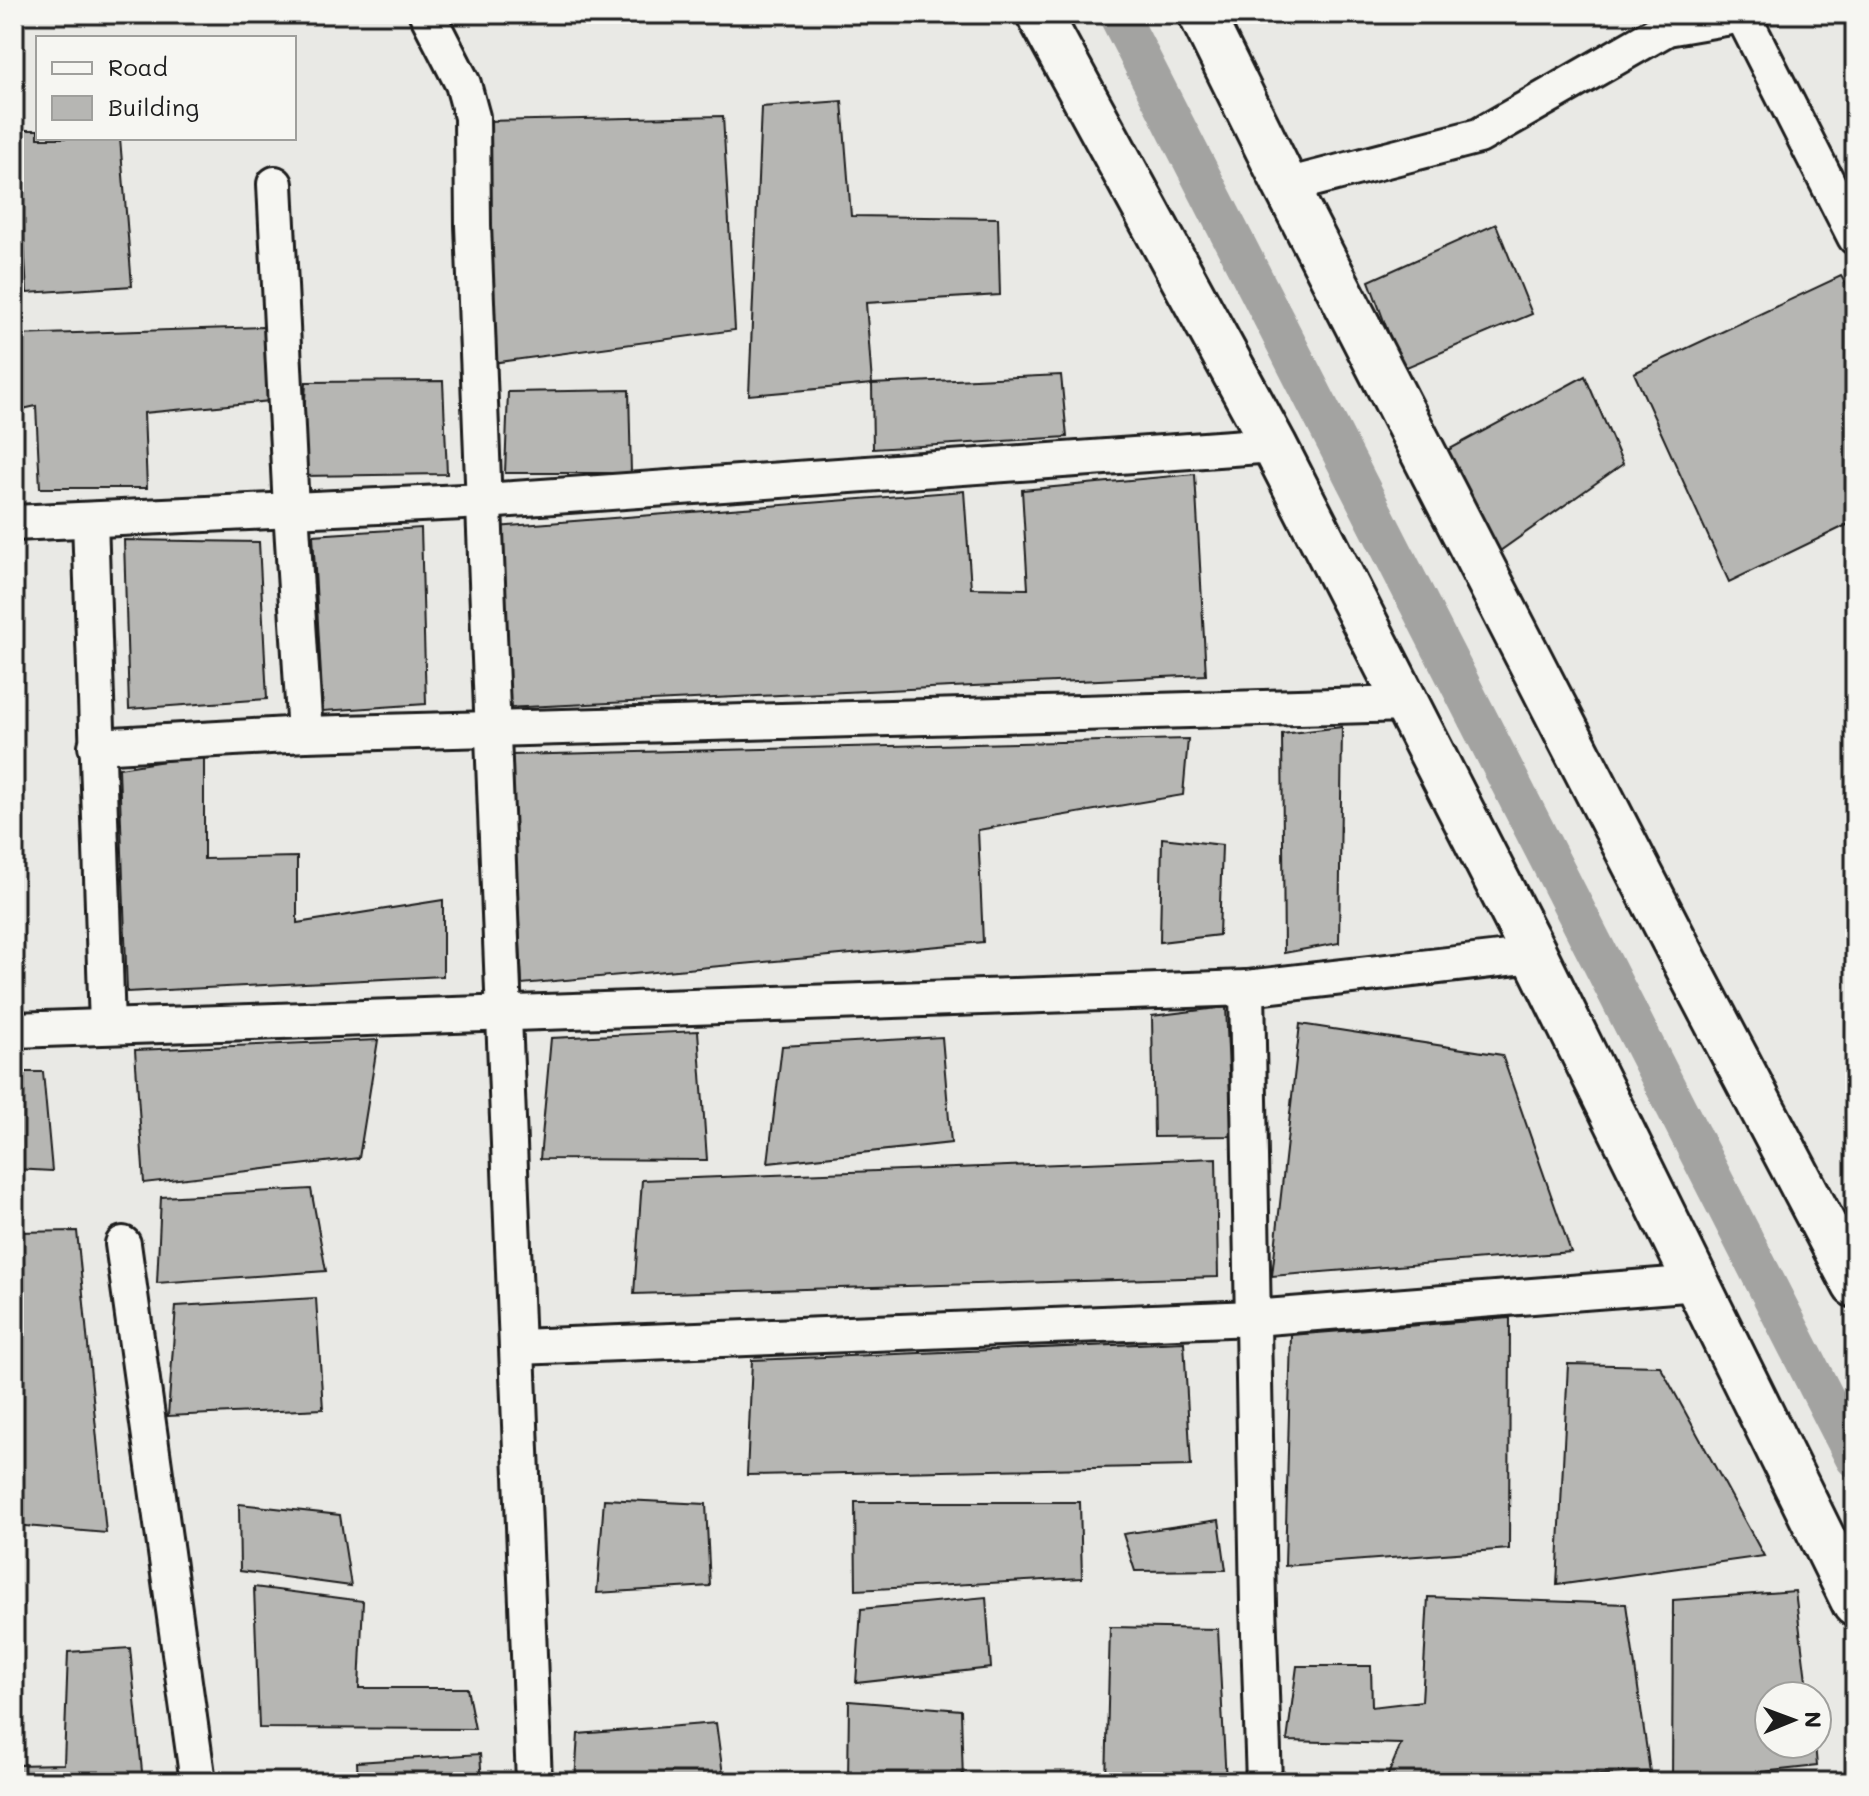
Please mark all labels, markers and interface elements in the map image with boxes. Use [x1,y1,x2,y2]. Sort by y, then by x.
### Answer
legend [36,36,296,140]
text: Road [108,51,168,82]
text: Building [108,91,199,122]
north arrow [1753,1680,1833,1760]
text: N [1799,1711,1828,1728]

